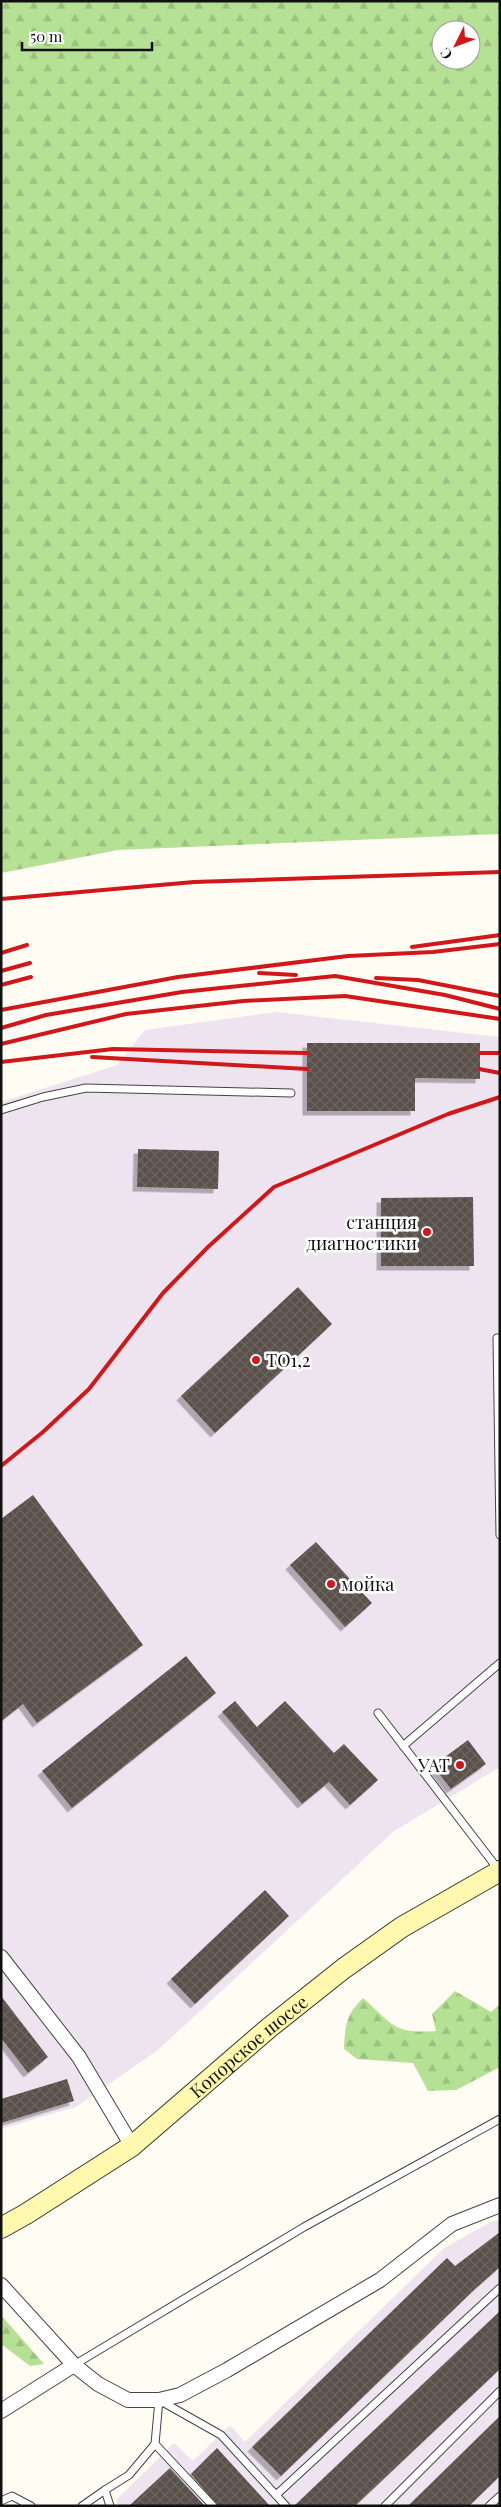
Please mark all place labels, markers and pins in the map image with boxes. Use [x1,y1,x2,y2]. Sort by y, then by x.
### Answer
place label: станция диагностики [307,1210,417,1255]
marker: станция диагностики [421,1226,433,1238]
place label: ТО1,2 [266,1348,311,1372]
marker: ТО1,2 [250,1354,262,1366]
place label: мойка [341,1572,394,1596]
marker: мойка [325,1578,337,1590]
place label: УАТ [417,1753,450,1777]
marker: УАТ [454,1759,466,1771]

